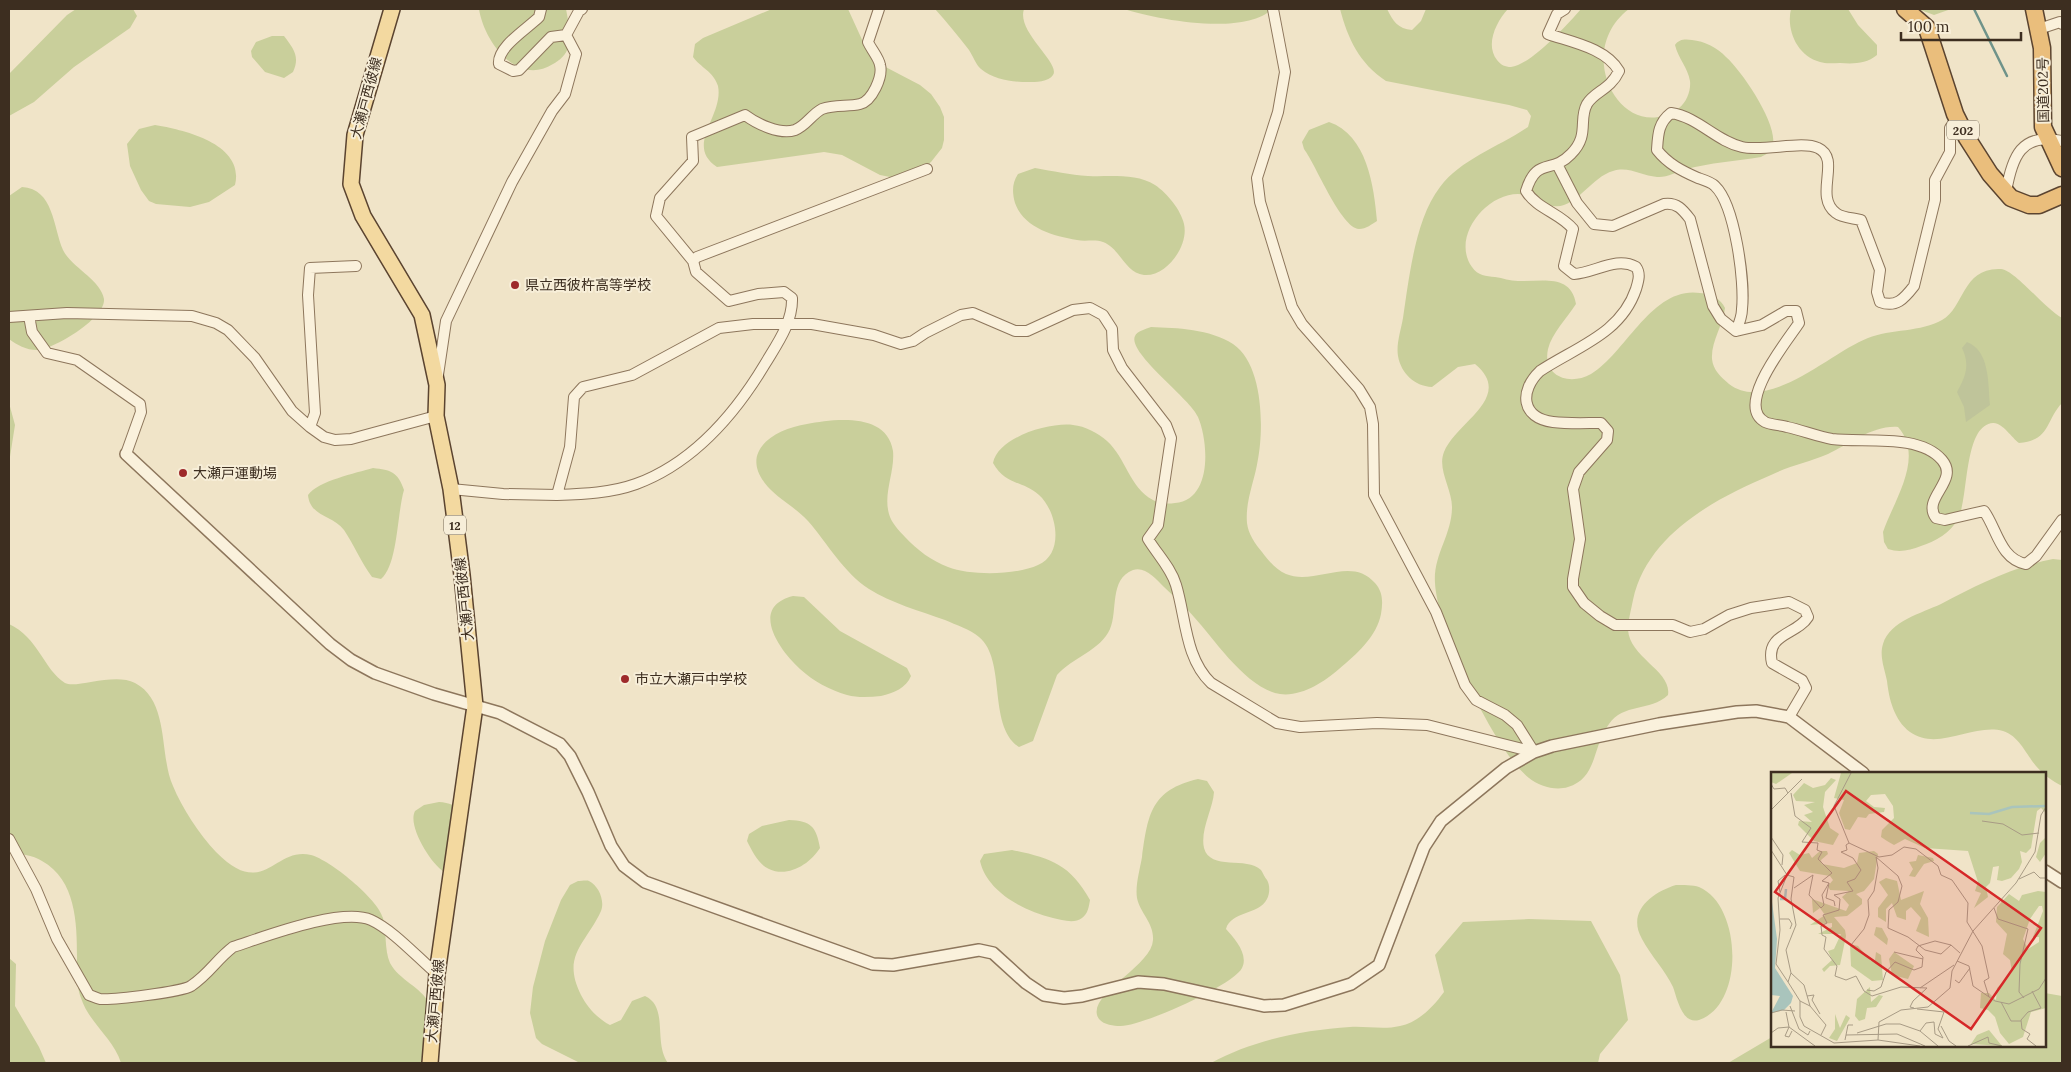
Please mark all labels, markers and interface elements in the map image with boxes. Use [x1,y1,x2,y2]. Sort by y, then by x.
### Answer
scale bar [1901,10,2021,42]
text: 100 m [1908,17,1949,36]
street label: 大瀬戸西彼線 [346,55,386,141]
street label: 国道202号 [2033,57,2053,123]
road number: 202 [1947,120,1979,140]
place label: 県立西彼杵高等学校 [525,276,651,294]
marker: 県立西彼杵高等学校 [509,279,521,291]
place label: 大瀬戸運動場 [193,464,277,482]
marker: 大瀬戸運動場 [177,467,189,479]
road number: 12 [444,516,466,534]
street label: 大瀬戸西彼線 [451,556,477,642]
place label: 市立大瀬戸中学校 [635,670,747,688]
marker: 市立大瀬戸中学校 [619,673,631,685]
inset map [1771,772,2046,1047]
street label: 大瀬戸西彼線 [422,958,448,1044]

